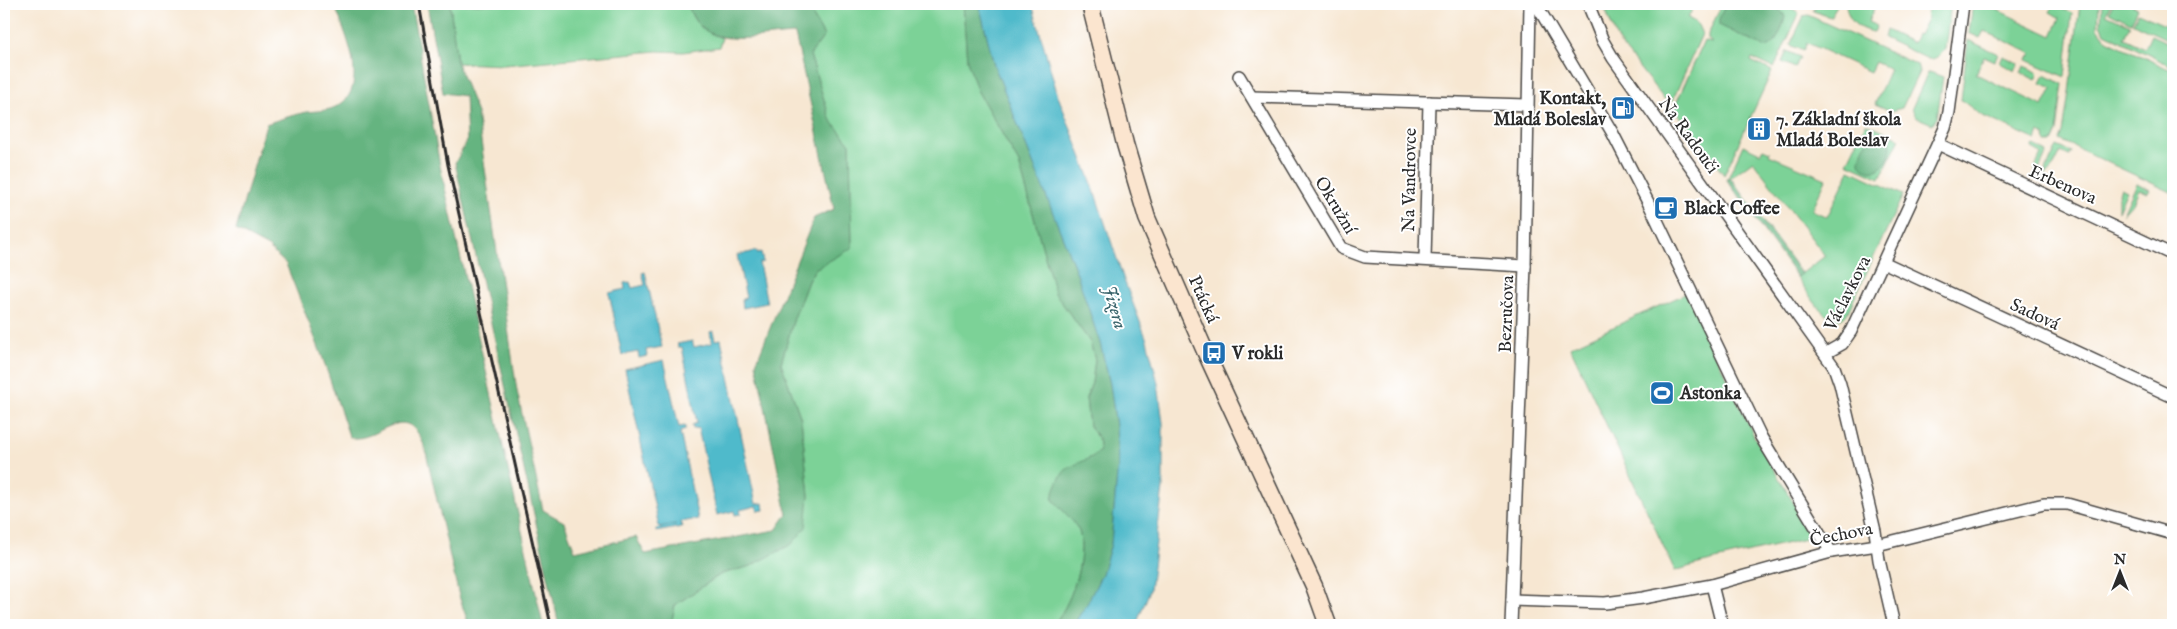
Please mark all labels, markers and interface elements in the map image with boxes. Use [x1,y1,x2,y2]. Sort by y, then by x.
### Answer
place label: Kontakt, Mladá Boleslav [1494,88,1607,132]
street label: Na Radouči [1652,93,1723,179]
fuel station icon: Kontakt, Mladá Boleslav [1610,95,1636,121]
place label: 7. Základní škola Mladá Boleslav [1776,109,1902,153]
building icon: 7. Základní škola Mladá Boleslav [1746,116,1772,142]
street label: Na Vandrovce [1398,128,1423,232]
street label: Erbenova [2025,160,2100,211]
street label: Okružní [1309,173,1361,240]
cafe icon: Black Coffee [1653,195,1679,221]
place label: Black Coffee [1684,198,1780,221]
street label: Václavkova [1819,252,1877,336]
street label: Ptácká [1182,272,1223,327]
street label: Bezručova [1495,275,1520,353]
water label: Jizera [1096,283,1132,332]
street label: Sadová [2006,294,2063,337]
bus stop icon: V rokli [1201,340,1227,366]
place label: V rokli [1231,343,1283,366]
sports icon: Astonka [1649,380,1675,406]
place label: Astonka [1679,383,1742,406]
street label: Čechova [1807,516,1875,553]
north arrow [2094,546,2144,596]
text: N [2113,551,2126,569]

